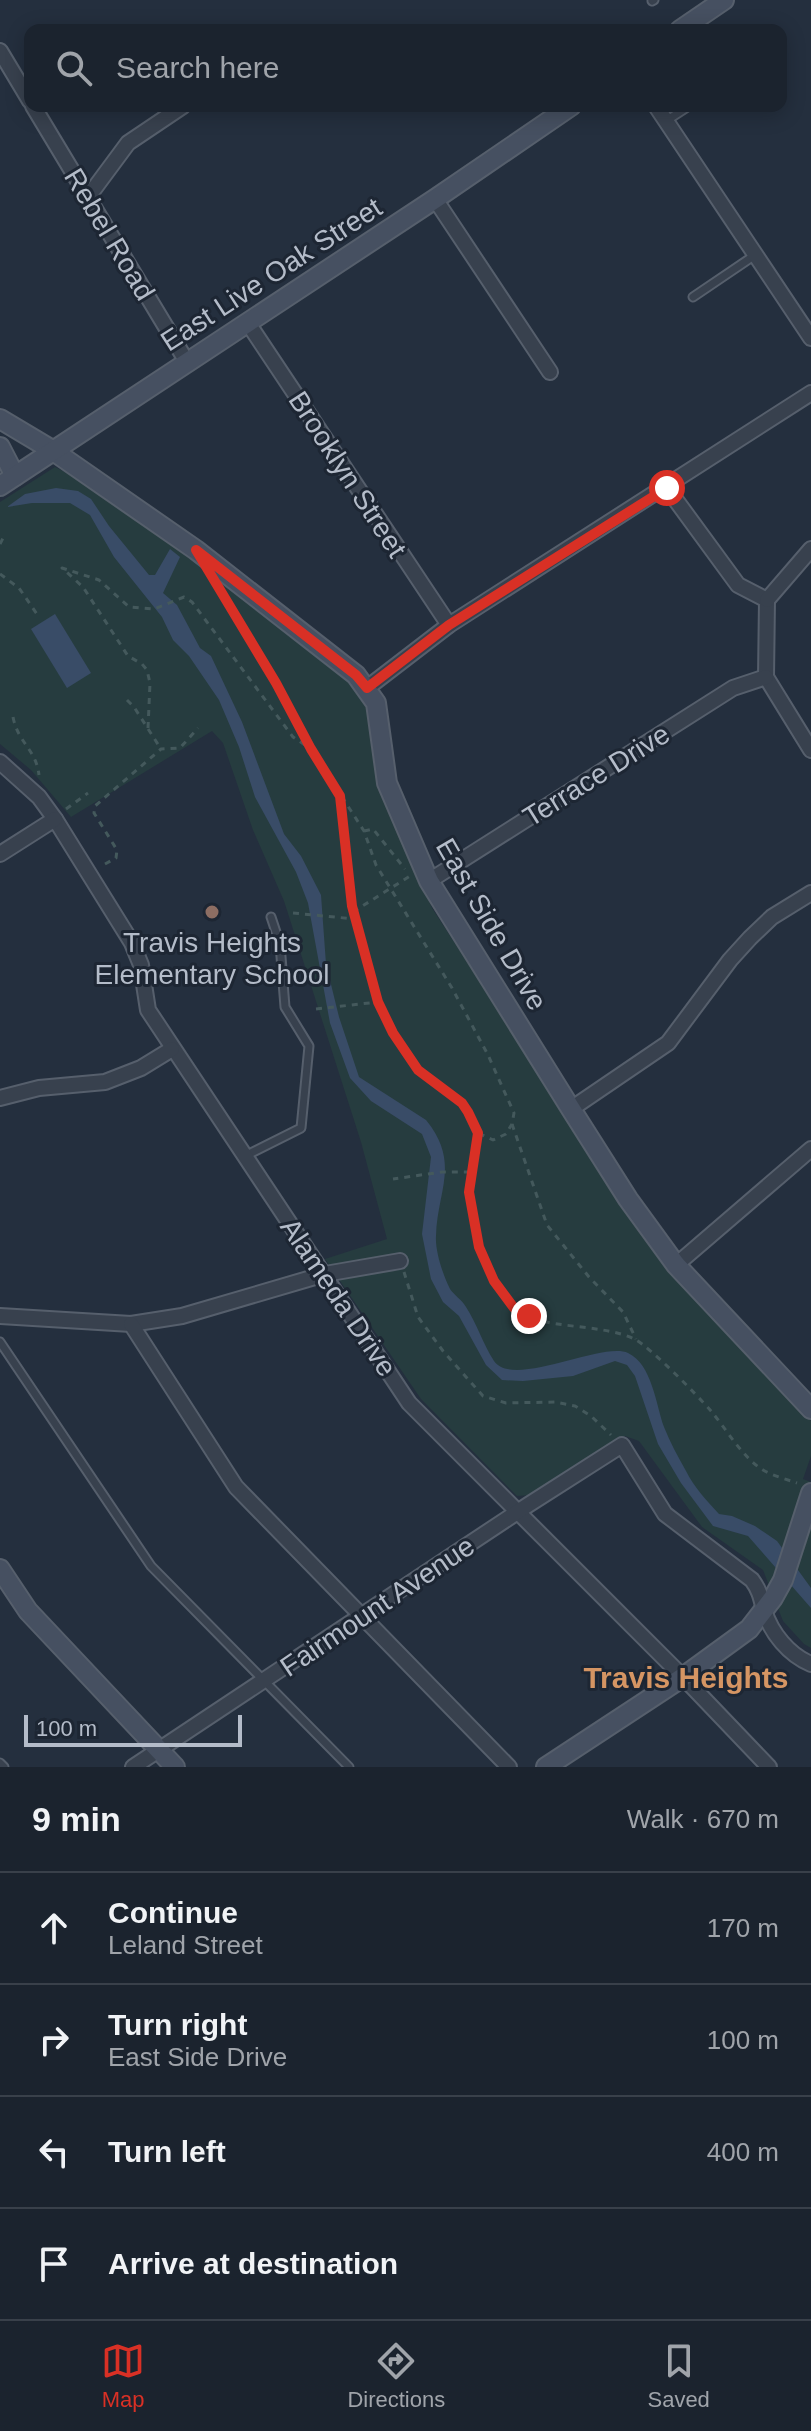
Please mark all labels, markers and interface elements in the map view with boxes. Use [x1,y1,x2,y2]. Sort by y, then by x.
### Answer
search box [24,24,787,112]
icon: search [52,46,96,90]
text: Search here [116,51,279,84]
street label: Rebel Road [58,163,161,306]
street label: East Live Oak Street [155,191,388,357]
street label: Brooklyn Street [282,386,413,563]
route start [649,470,685,506]
street label: Terrace Drive [517,718,675,833]
street label: East Side Drive [430,833,553,1016]
marker: Travis Heights Elementary School [203,903,221,921]
place label: Travis Heights Elementary School [94,927,330,990]
street label: Alameda Drive [274,1212,403,1382]
route end [511,1298,547,1334]
street label: Fairmount Avenue [275,1530,480,1683]
district label: Travis Heights [583,1661,789,1694]
scale bar [24,1711,242,1747]
text: 100 m [36,1716,97,1741]
text: 9 min [32,1800,121,1838]
text: Walk · 670 m [627,1804,779,1834]
text: Continue [108,1896,238,1929]
icon: ahead [32,1906,76,1950]
text: 170 m [707,1913,779,1943]
text: Leland Street [108,1930,263,1960]
text: Turn right [108,2008,247,2041]
icon: right [32,2018,76,2062]
text: 100 m [707,2025,779,2055]
text: East Side Drive [108,2042,287,2072]
icon: left [32,2130,76,2174]
text: Turn left [108,2135,226,2168]
text: 400 m [707,2137,779,2167]
icon: arrive [32,2242,76,2286]
text: Arrive at destination [108,2247,398,2280]
tab: Map [101,2339,145,2413]
tab: Directions [347,2339,445,2413]
tab: Saved [647,2339,710,2413]

